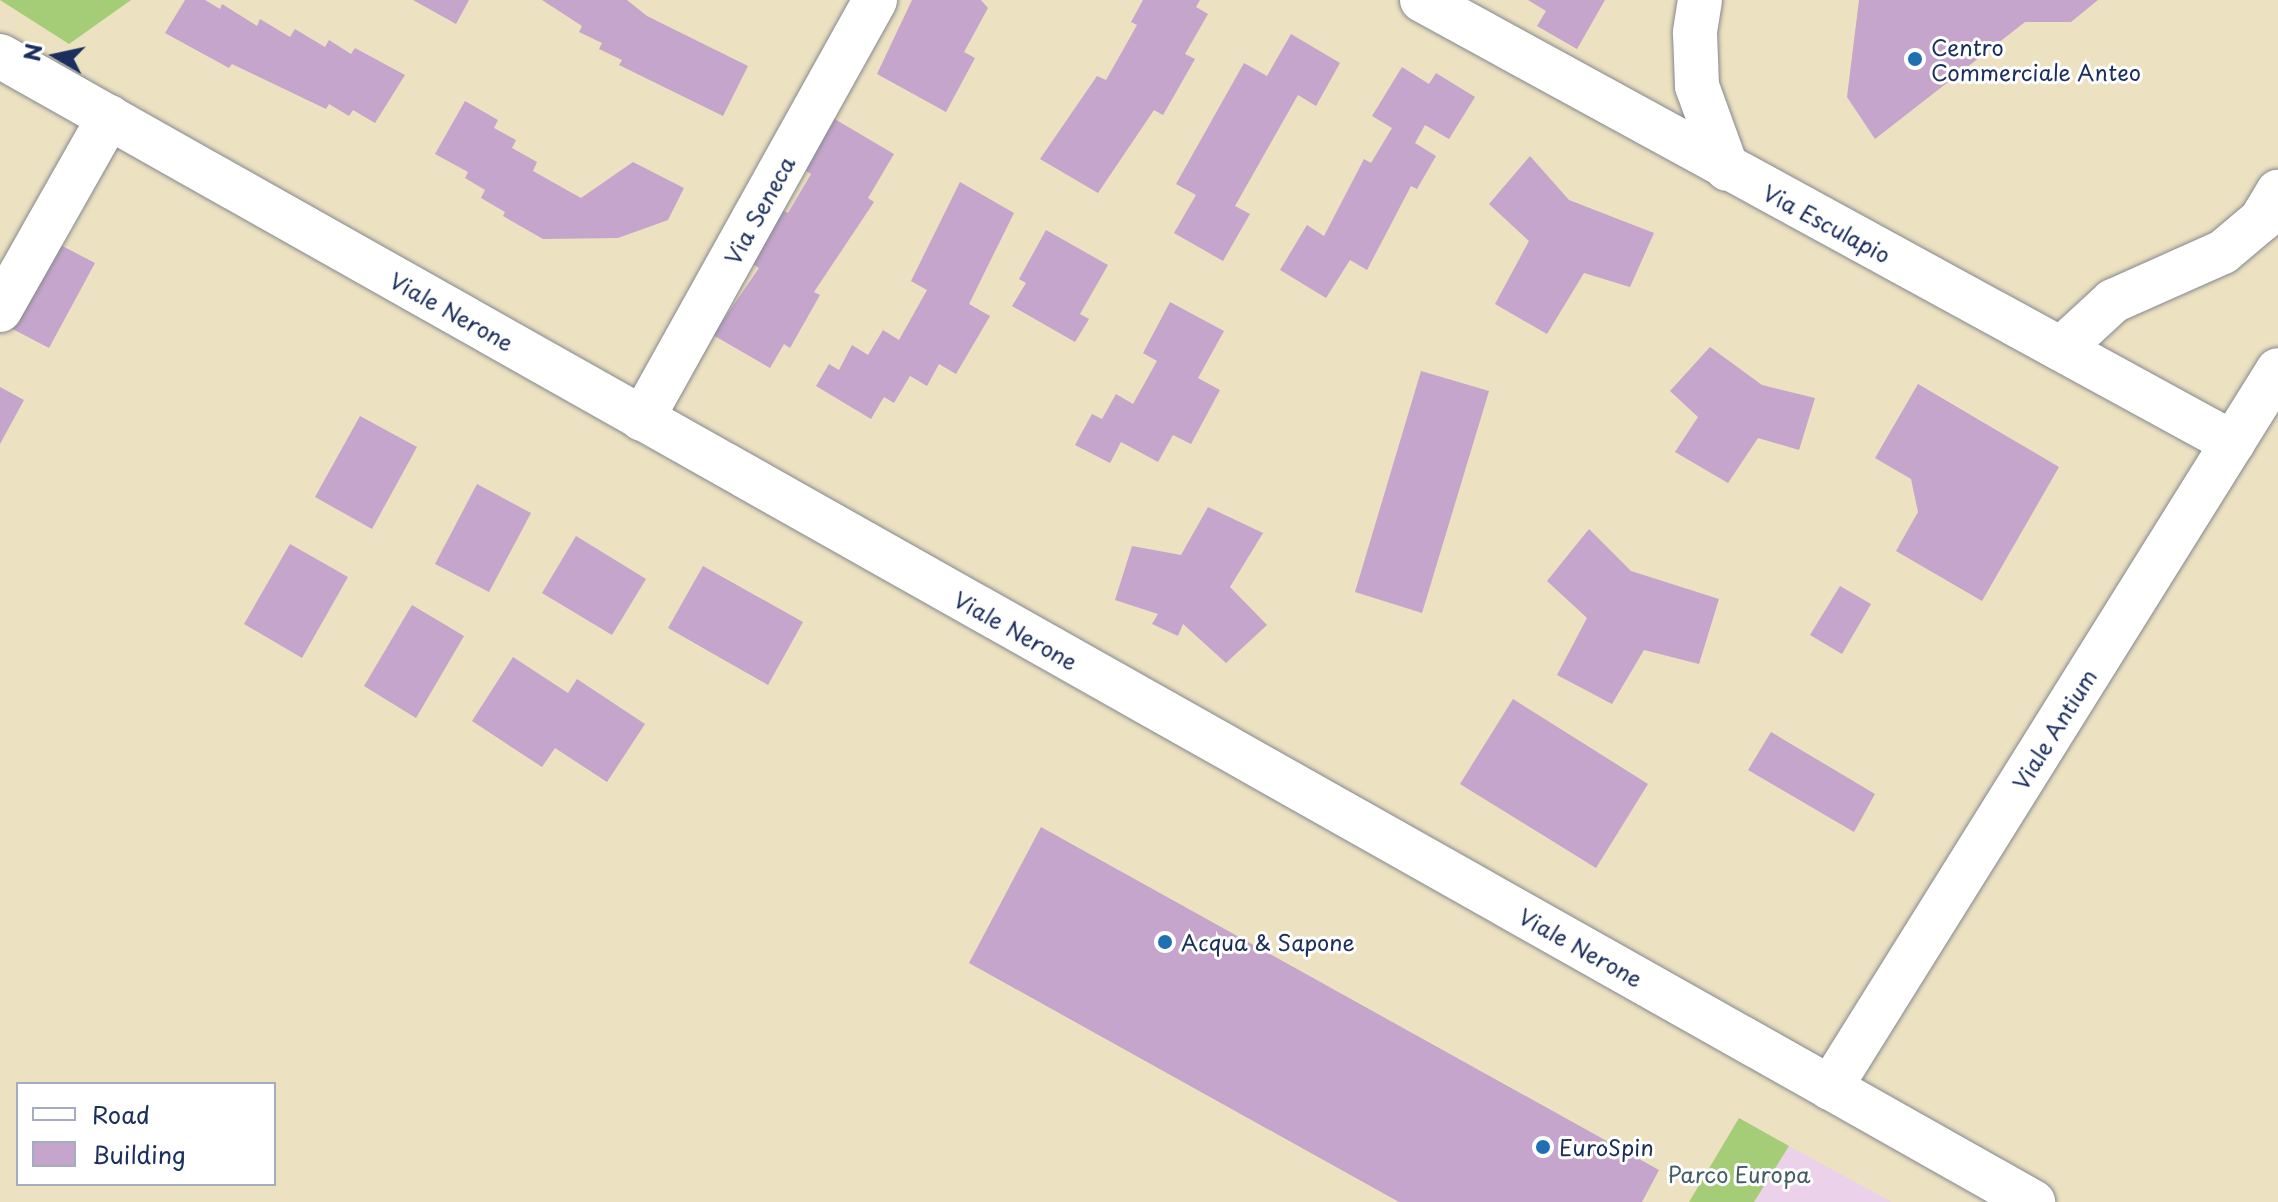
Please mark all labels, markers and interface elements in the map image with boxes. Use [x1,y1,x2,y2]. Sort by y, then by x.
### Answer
north arrow [16,16,96,96]
place label: Centro Commerciale Anteo [1931,33,2142,84]
text: N [14,41,49,63]
marker: Centro Commerciale Anteo [1906,50,1924,68]
street label: Via Seneca [719,152,799,268]
street label: Via Esculapio [1759,178,1895,268]
street label: Viale Nerone [386,266,518,356]
street label: Viale Nerone [950,585,1082,675]
street label: Viale Antium [2006,663,2102,795]
street label: Viale Nerone [1515,902,1647,992]
place label: Acqua & Sapone [1181,929,1356,955]
marker: Acqua & Sapone [1156,933,1174,951]
legend [16,1082,276,1186]
text: Road [92,1096,150,1132]
place label: EuroSpin [1559,1134,1654,1160]
text: Building [92,1136,186,1172]
marker: EuroSpin [1534,1138,1552,1156]
park label: Parco Europa [1668,1161,1810,1187]

